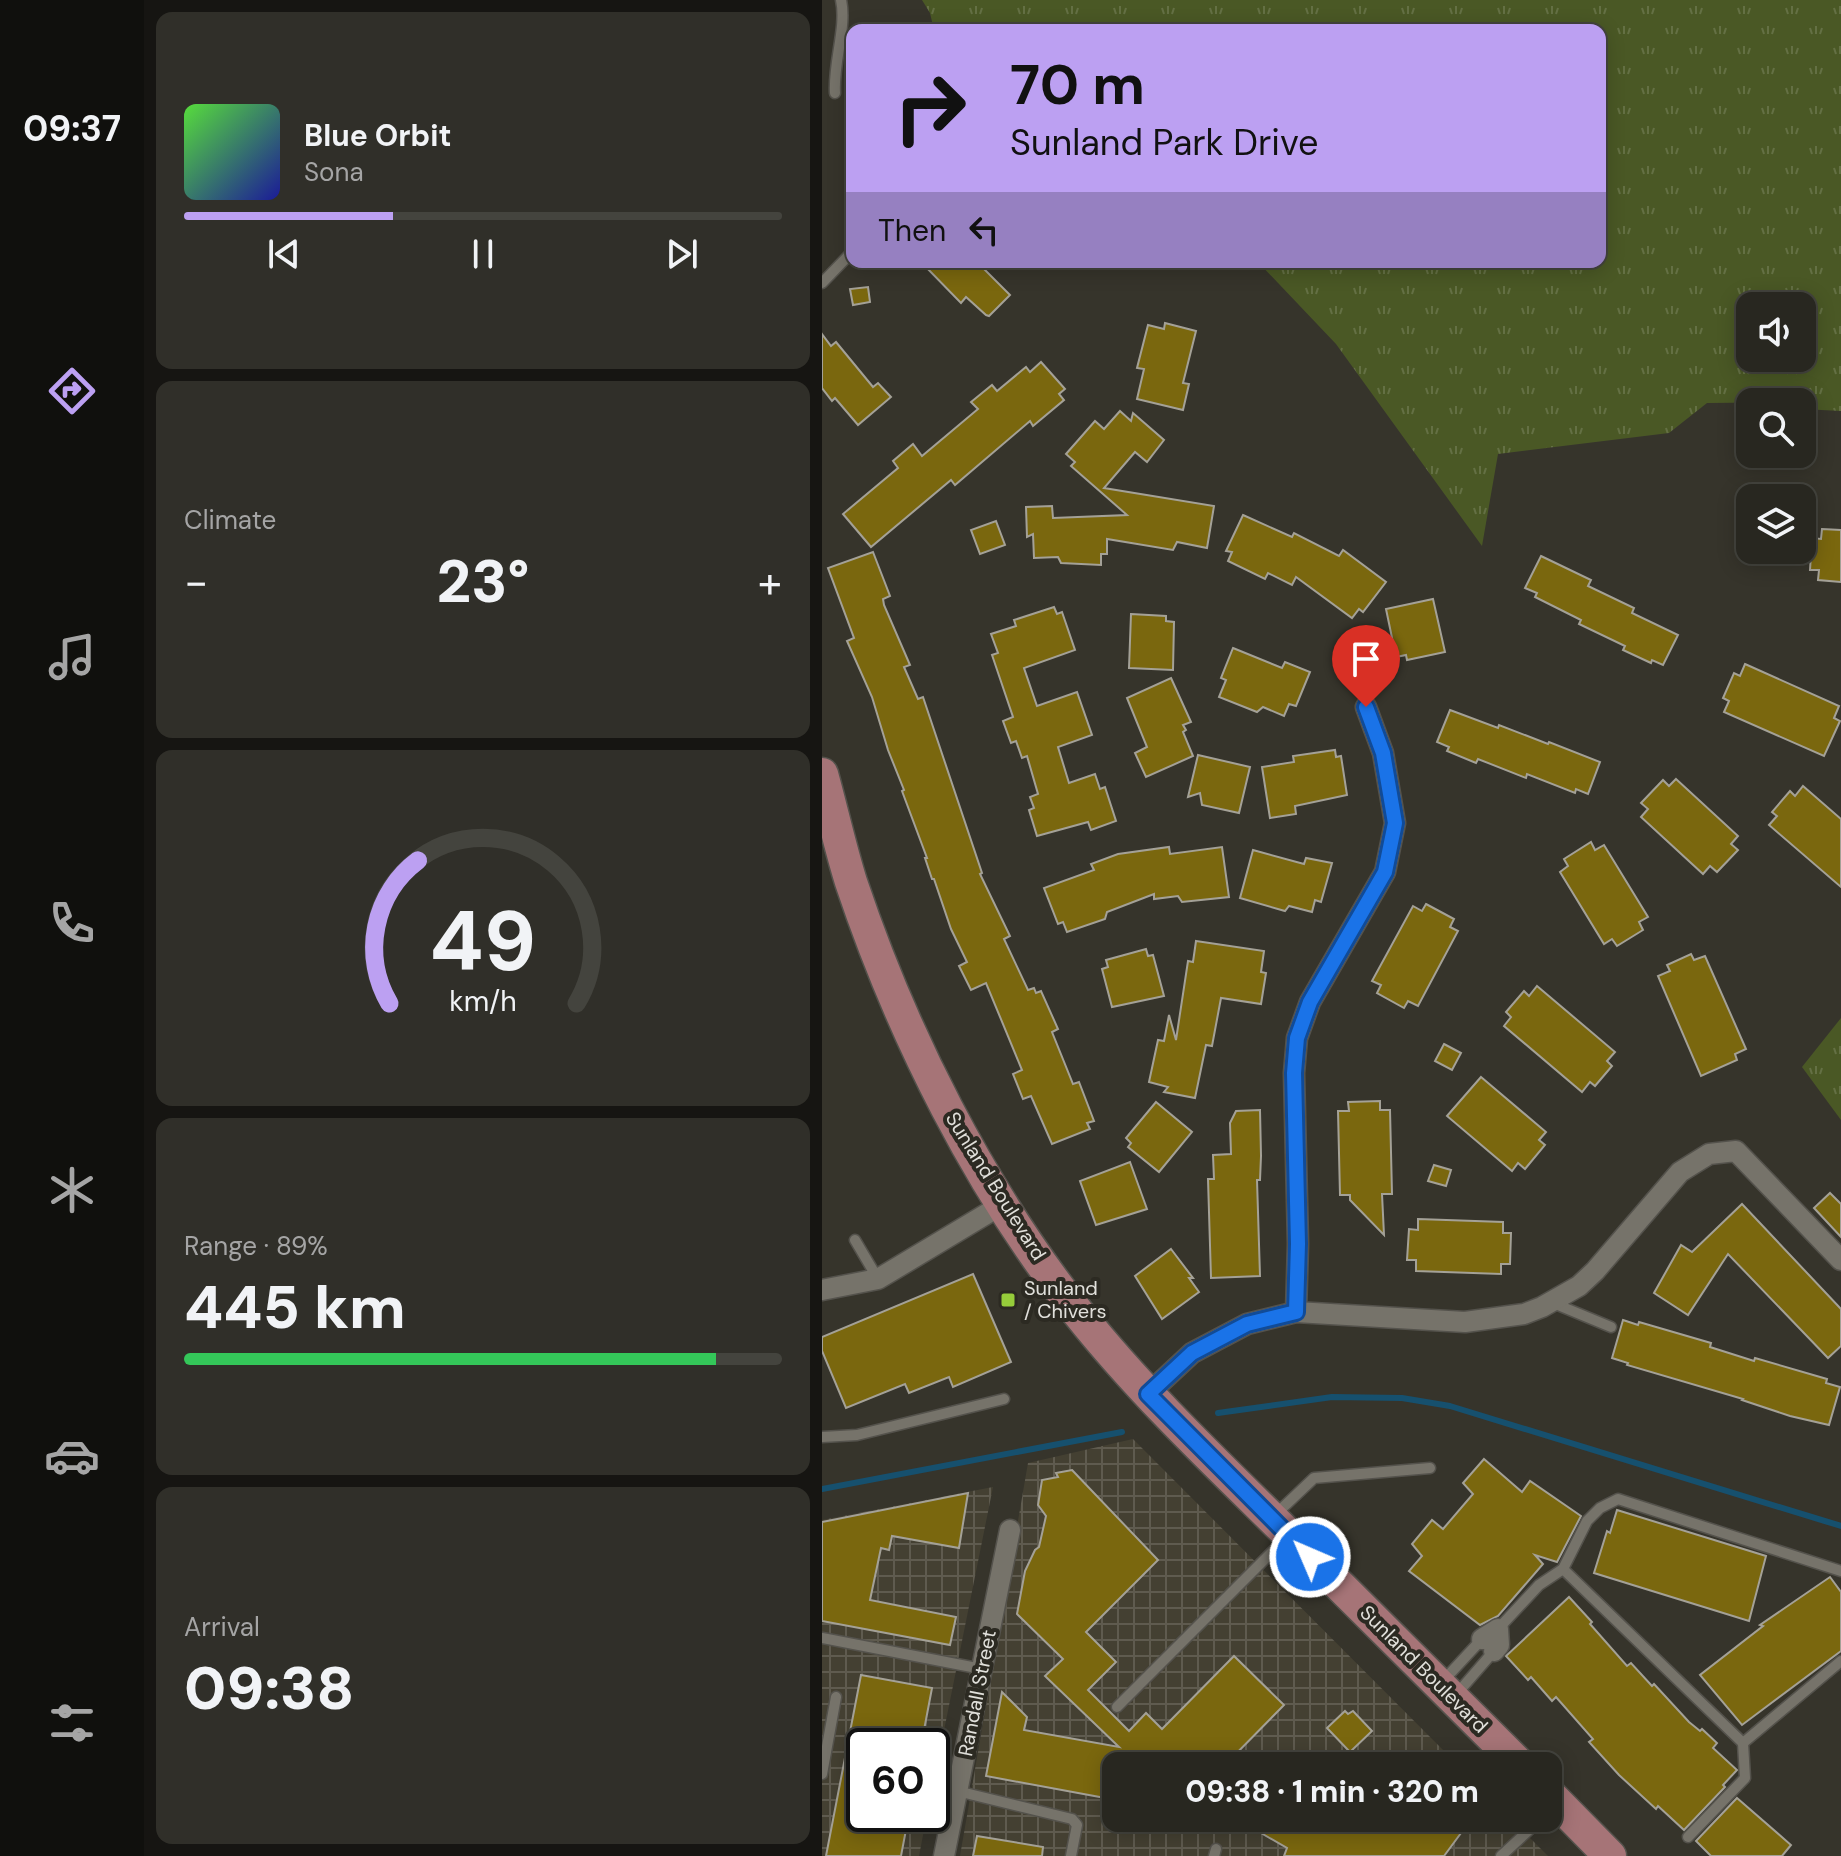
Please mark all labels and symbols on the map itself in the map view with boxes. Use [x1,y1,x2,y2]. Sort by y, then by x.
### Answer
pin [1332,625,1400,707]
street label: Sunland Boulevard [940,1107,1052,1265]
place label: Sunland / Chivers [1024,1275,1107,1324]
marker: Sunland / Chivers [999,1291,1017,1309]
position arrow [1268,1515,1352,1599]
street label: Sunland Boulevard [1355,1600,1493,1738]
street label: Randall Street [952,1627,1002,1758]
speed limit sign: 60 [846,1728,950,1832]

